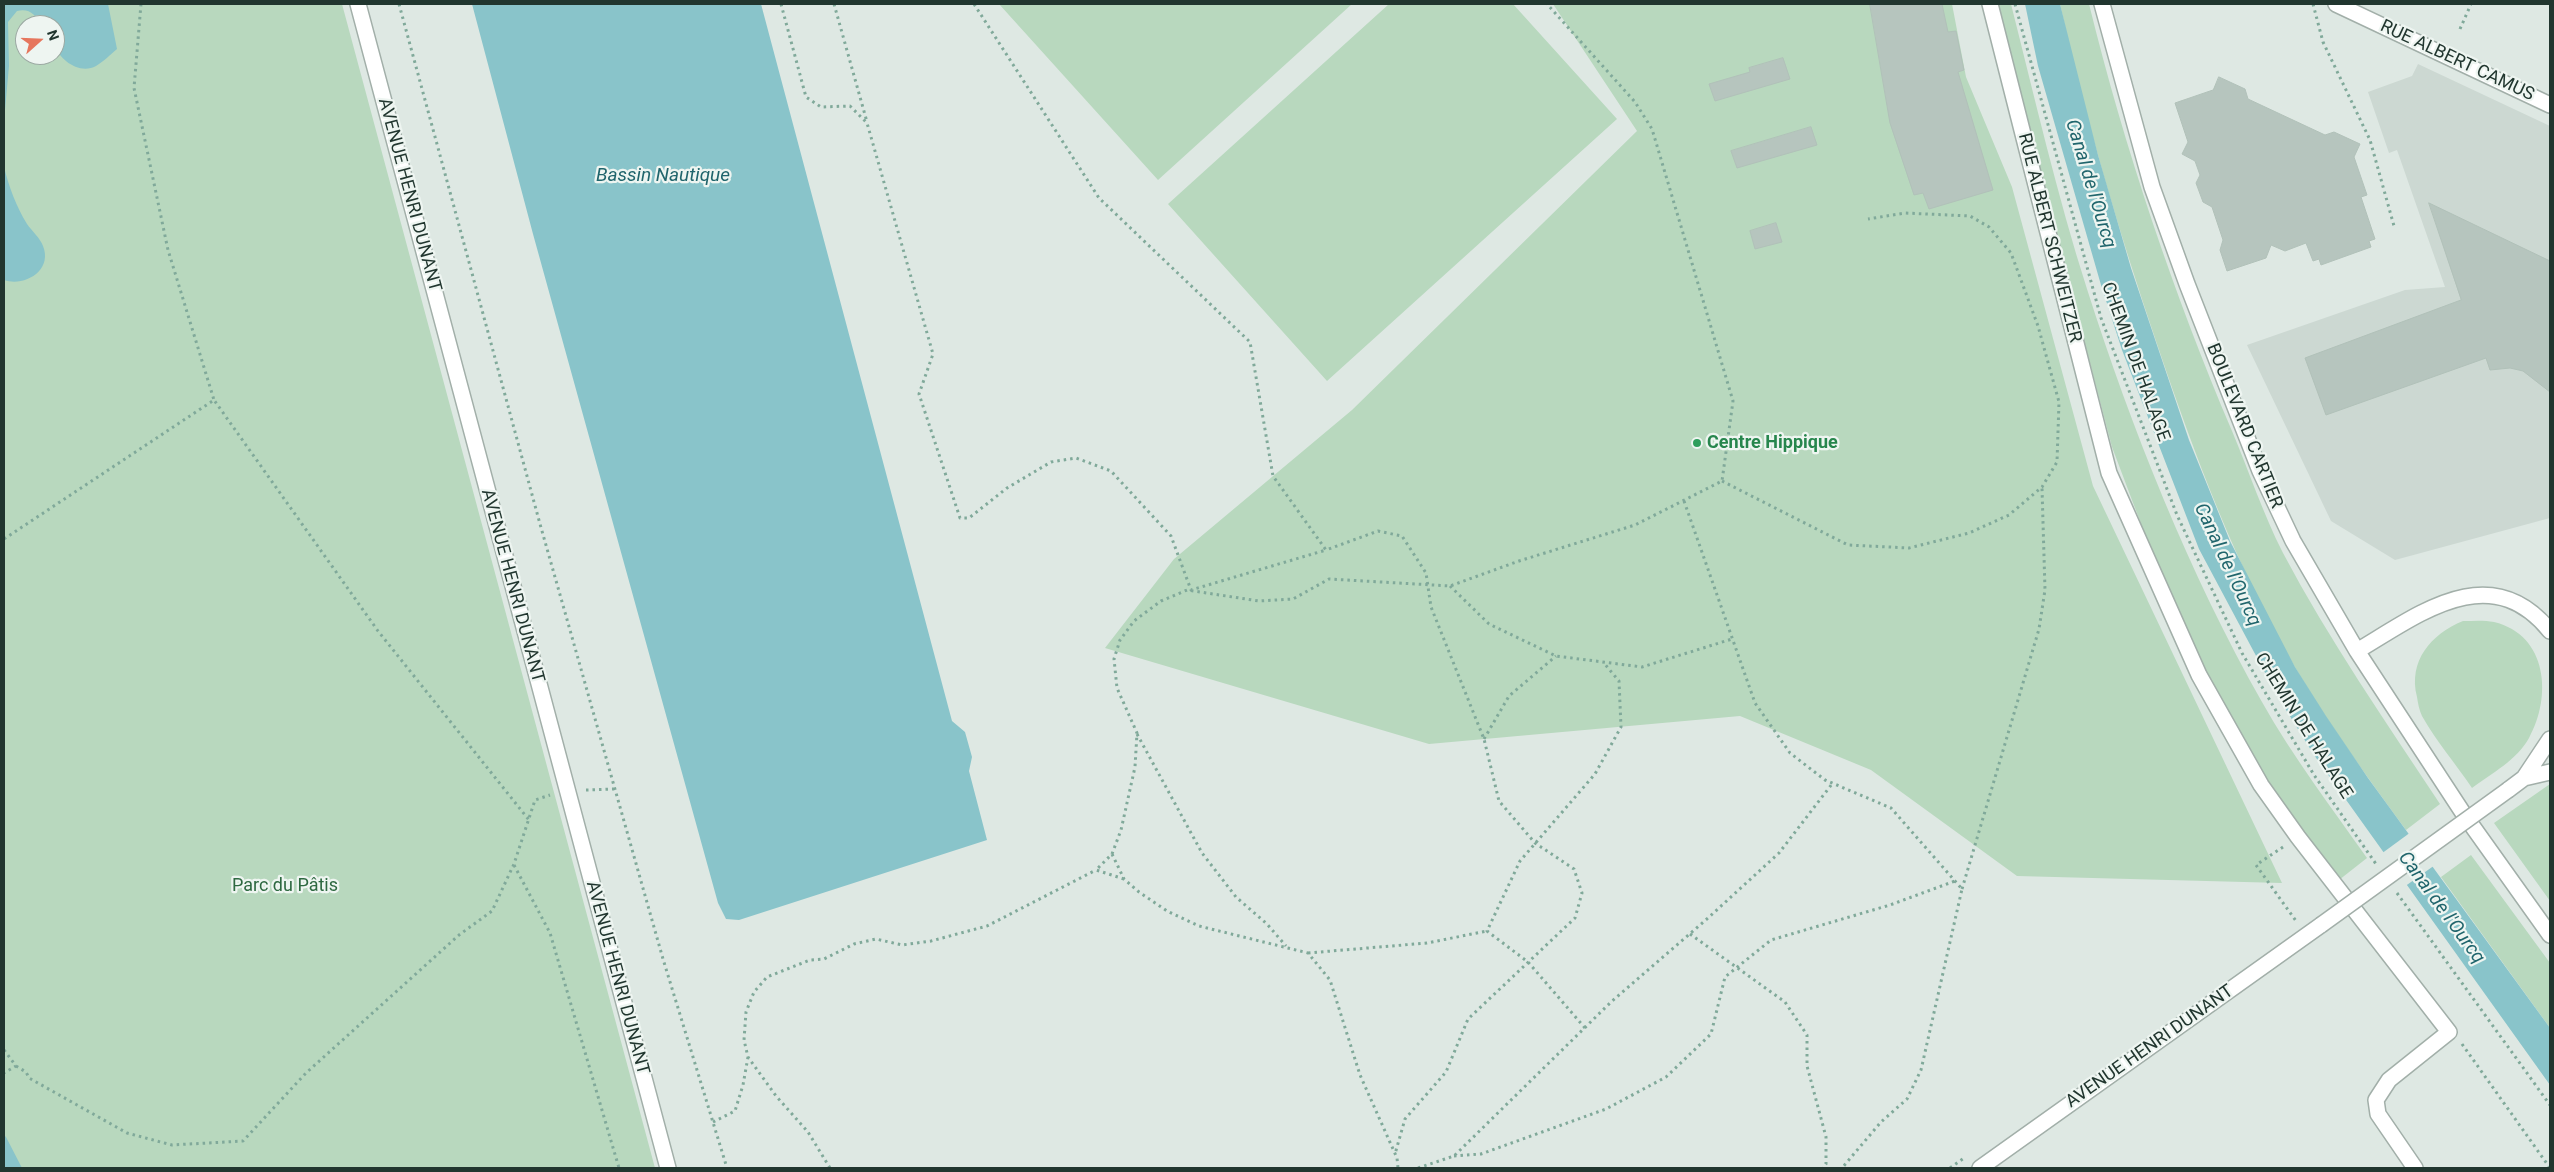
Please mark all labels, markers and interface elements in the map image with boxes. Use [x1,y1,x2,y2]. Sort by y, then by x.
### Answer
north arrow [15,15,65,65]
street label: RUE ALBERT CAMUS [2377,16,2537,106]
text: N [44,28,62,43]
street label: AVENUE HENRI DUNANT [373,96,445,294]
water label: Canal de l'Ourcq [2060,117,2120,251]
street label: RUE ALBERT SCHWEITZER [2013,131,2085,345]
water label: Bassin Nautique [596,165,730,187]
street label: CHEMIN DE HALAGE [2096,279,2174,445]
street label: BOULEVARD CARTIER [2201,340,2287,512]
place label: Centre Hippique [1707,432,1838,454]
marker: Centre Hippique [1691,437,1703,449]
street label: AVENUE HENRI DUNANT [476,487,548,685]
water label: Canal de l'Ourcq [2189,500,2265,630]
street label: CHEMIN DE HALAGE [2249,649,2357,803]
water label: Canal de l'Ourcq [2393,848,2489,968]
park label: Parc du Pâtis [232,875,338,897]
street label: AVENUE HENRI DUNANT [581,879,653,1077]
street label: AVENUE HENRI DUNANT [2062,981,2238,1113]

